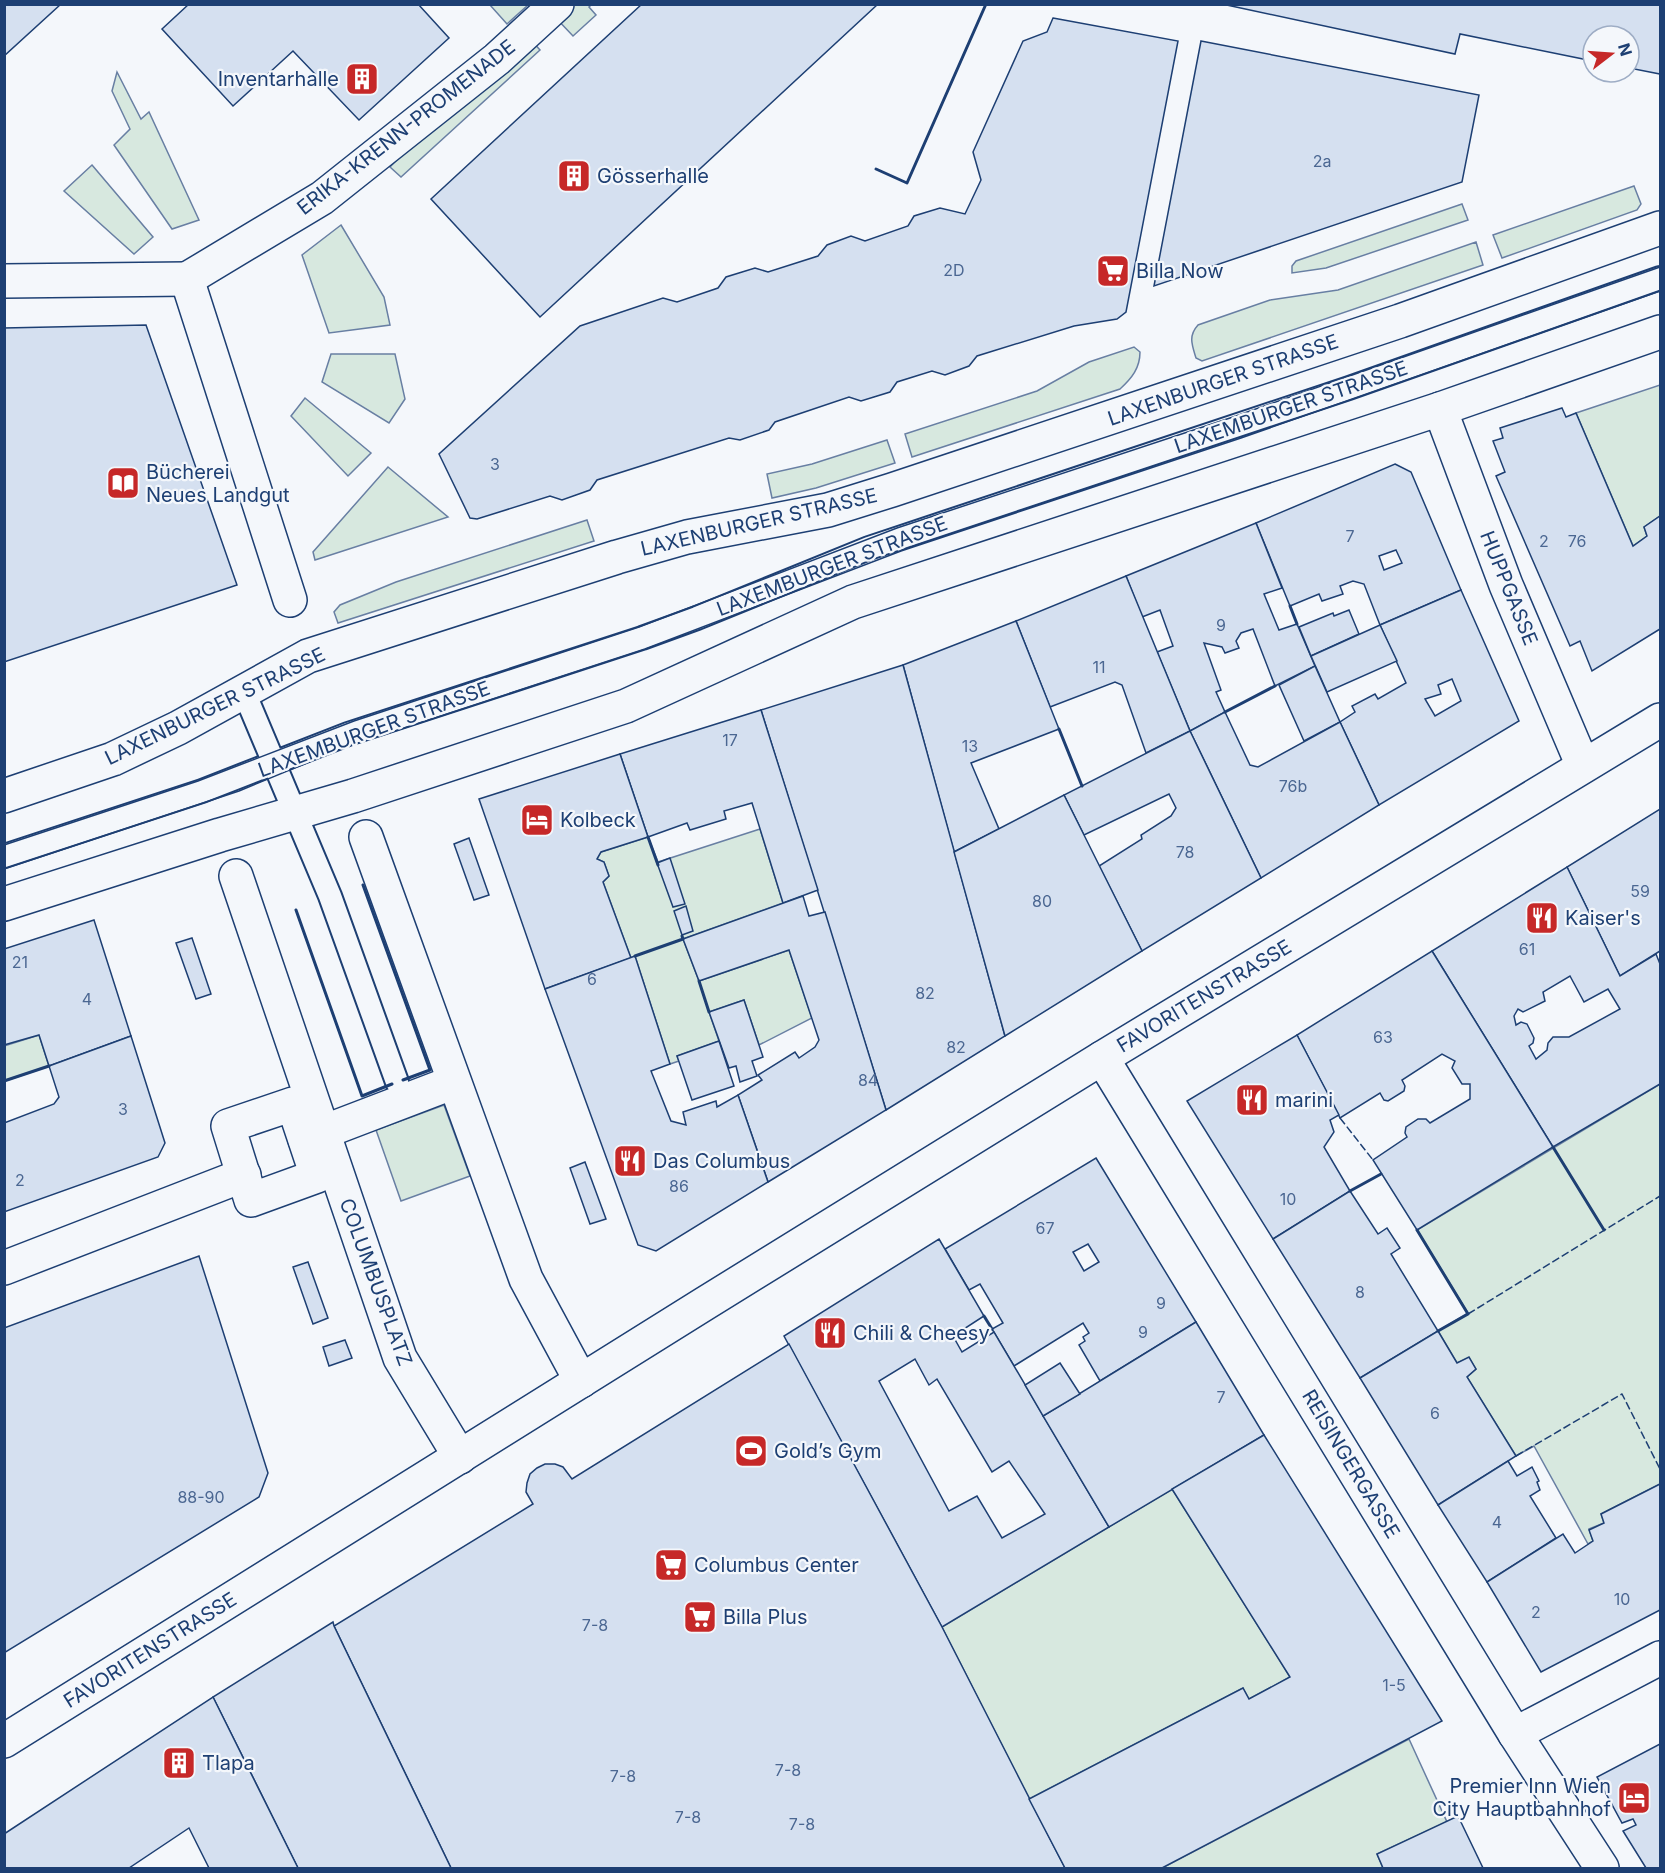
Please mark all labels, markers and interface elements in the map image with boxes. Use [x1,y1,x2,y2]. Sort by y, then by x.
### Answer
north arrow [1581,24,1641,84]
street label: ERIKA-KRENN-PROMENADE [292,34,520,220]
text: N [1614,41,1637,58]
building icon: Inventarhalle [344,61,380,97]
place label: Inventarhalle [218,67,339,91]
house number: 2a [1313,151,1331,171]
building icon: Gösserhalle [556,158,592,194]
place label: Gösserhalle [597,164,709,188]
supermarket icon: Billa Now [1095,253,1131,289]
place label: Billa Now [1136,259,1224,283]
house number: 2D [943,260,965,280]
street label: LAXENBURGER STRASSE [1105,329,1341,431]
street label: LAXEMBURGER STRASSE [1171,356,1411,458]
house number: 3 [490,454,500,474]
place label: Bücherei Neues Landgut [146,460,290,507]
library icon: Bücherei Neues Landgut [105,465,141,501]
street label: LAXENBURGER STRASSE [638,483,880,561]
street label: LAXEMBURGER STRASSE [713,511,951,621]
house number: 7 [1345,526,1355,546]
street label: HUPPGASSE [1475,527,1543,649]
house number: 2 [1539,531,1549,551]
house number: 76 [1568,531,1586,551]
house number: 9 [1216,615,1226,635]
street label: LAXENBURGER STRASSE [101,642,329,770]
house number: 11 [1092,657,1106,677]
street label: LAXEMBURGER STRASSE [255,676,493,782]
house number: 17 [722,730,738,750]
house number: 13 [962,736,978,756]
house number: 76b [1279,776,1307,796]
hotel icon: Kolbeck [519,802,555,838]
place label: Kolbeck [560,808,636,832]
house number: 78 [1176,842,1194,862]
house number: 59 [1630,881,1650,901]
house number: 80 [1032,891,1052,911]
restaurant icon: Kaiser's [1524,900,1560,936]
place label: Kaiser's [1565,906,1641,930]
street label: FAVORITENSTRASSE [1112,934,1296,1058]
house number: 61 [1519,939,1535,959]
house number: 21 [12,952,28,972]
house number: 6 [587,969,597,989]
house number: 82 [915,983,935,1003]
house number: 4 [82,989,92,1009]
house number: 63 [1373,1027,1393,1047]
house number: 82 [946,1037,966,1057]
house number: 84 [858,1070,878,1090]
restaurant icon: marini [1234,1082,1270,1118]
place label: marini [1275,1088,1333,1112]
house number: 3 [118,1099,128,1119]
restaurant icon: Das Columbus [612,1143,648,1179]
place label: Das Columbus [653,1149,790,1173]
house number: 2 [15,1170,25,1190]
house number: 86 [669,1176,689,1196]
house number: 10 [1280,1189,1296,1209]
street label: COLUMBUSPLATZ [335,1195,417,1369]
house number: 67 [1036,1218,1054,1238]
house number: 8 [1355,1282,1365,1302]
house number: 9 [1156,1293,1166,1313]
restaurant icon: Chili & Cheesy [812,1315,848,1351]
place label: Chili & Cheesy [853,1321,990,1345]
house number: 9 [1138,1322,1148,1342]
street label: REISINGERGASSE [1297,1385,1405,1543]
house number: 7 [1216,1387,1226,1407]
house number: 6 [1430,1403,1440,1423]
sports icon: Gold’s Gym [733,1433,769,1469]
place label: Gold’s Gym [774,1439,882,1463]
house number: 88-90 [177,1487,225,1507]
house number: 4 [1492,1512,1502,1532]
supermarket icon: Columbus Center [653,1547,689,1583]
place label: Columbus Center [694,1553,859,1577]
street label: FAVORITENSTRASSE [59,1587,241,1713]
house number: 10 [1614,1589,1630,1609]
supermarket icon: Billa Plus [682,1599,718,1635]
house number: 2 [1531,1602,1541,1622]
place label: Billa Plus [723,1605,807,1629]
house number: 7-8 [582,1615,608,1635]
house number: 1-5 [1382,1675,1406,1695]
building icon: Tlapa [161,1745,197,1781]
place label: Tlapa [202,1751,255,1775]
house number: 7-8 [775,1760,801,1780]
house number: 7-8 [610,1766,636,1786]
place label: Premier Inn Wien City Hauptbahnhof [1433,1774,1612,1821]
hotel icon: Premier Inn Wien City Hauptbahnhof [1616,1780,1652,1816]
house number: 7-8 [675,1807,701,1827]
house number: 7-8 [789,1814,815,1834]

